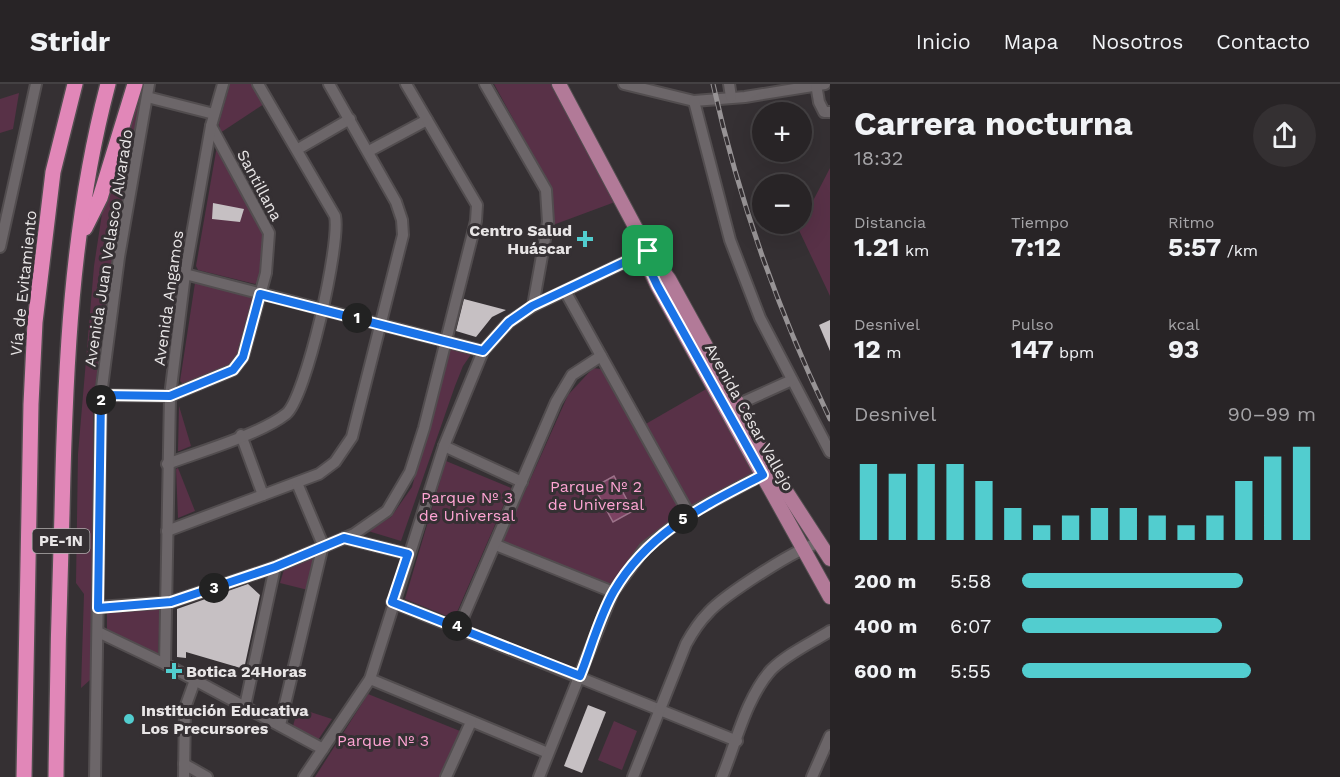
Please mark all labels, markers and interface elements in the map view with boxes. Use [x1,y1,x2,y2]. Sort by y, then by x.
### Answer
text: Stridr [30,25,110,58]
text: Inicio [916,29,971,54]
text: Mapa [1004,29,1058,54]
text: Nosotros [1091,29,1183,54]
text: Contacto [1216,29,1310,54]
map controls [752,102,812,234]
button: + [752,102,812,162]
text: Carrera nocturna [854,104,1133,143]
button: share [1253,104,1316,167]
street label: Avenida Juan Velasco Alvarado [80,128,137,368]
street label: Santillana [233,146,286,224]
text: 18:32 [854,146,903,170]
button: − [752,174,812,234]
street label: Vía de Evitamiento [6,209,41,357]
text: Distancia [854,213,926,232]
text: Tiempo [1011,213,1069,232]
text: Ritmo [1168,213,1214,232]
place label: Centro Salud Huáscar [469,221,572,258]
pin [622,225,673,276]
street label: Avenida Angamos [150,229,187,367]
marker: Centro Salud Huáscar [576,230,594,248]
text: 1.21 [854,232,899,262]
text: 7:12 [1011,232,1061,262]
text: 5:57 [1168,232,1221,262]
icon: arrive [631,234,664,267]
text: km [899,241,929,260]
text: /km [1221,241,1258,260]
pin: 1 [342,303,372,333]
text: 1 [354,308,360,327]
text: Desnivel [854,315,920,334]
text: Pulso [1011,315,1054,334]
text: kcal [1168,315,1200,334]
text: 12 [854,334,881,364]
text: 147 [1011,334,1054,364]
text: 93 [1168,334,1199,364]
street label: Avenida César Vallejo [701,340,798,494]
text: m [881,343,901,362]
text: bpm [1054,343,1094,362]
pin: 2 [86,385,116,415]
text: 2 [96,390,106,409]
text: Desnivel [854,402,936,426]
text: 90–99 m [1228,402,1316,426]
park label: Parque Nº 2 de Universal [548,477,644,514]
park label: Parque Nº 3 de Universal [419,488,515,525]
pin: 5 [668,504,698,534]
text: 5 [678,509,688,528]
road number: PE-1N [32,529,90,553]
text: 200 m [854,569,916,593]
text: 5:58 [950,569,992,593]
pin: 3 [199,573,229,603]
text: 3 [209,578,219,597]
pin: 4 [442,611,472,641]
text: 400 m [854,614,917,638]
text: 6:07 [950,614,991,638]
text: 4 [452,616,462,635]
text: 600 m [854,659,917,683]
text: 5:55 [950,659,991,683]
place label: Botica 24Horas [186,662,307,681]
marker: Botica 24Horas [167,664,181,678]
place label: Institución Educativa Los Precursores [141,701,309,738]
marker: Institución Educativa Los Precursores [122,712,136,726]
park label: Parque Nº 3 [337,731,429,750]

